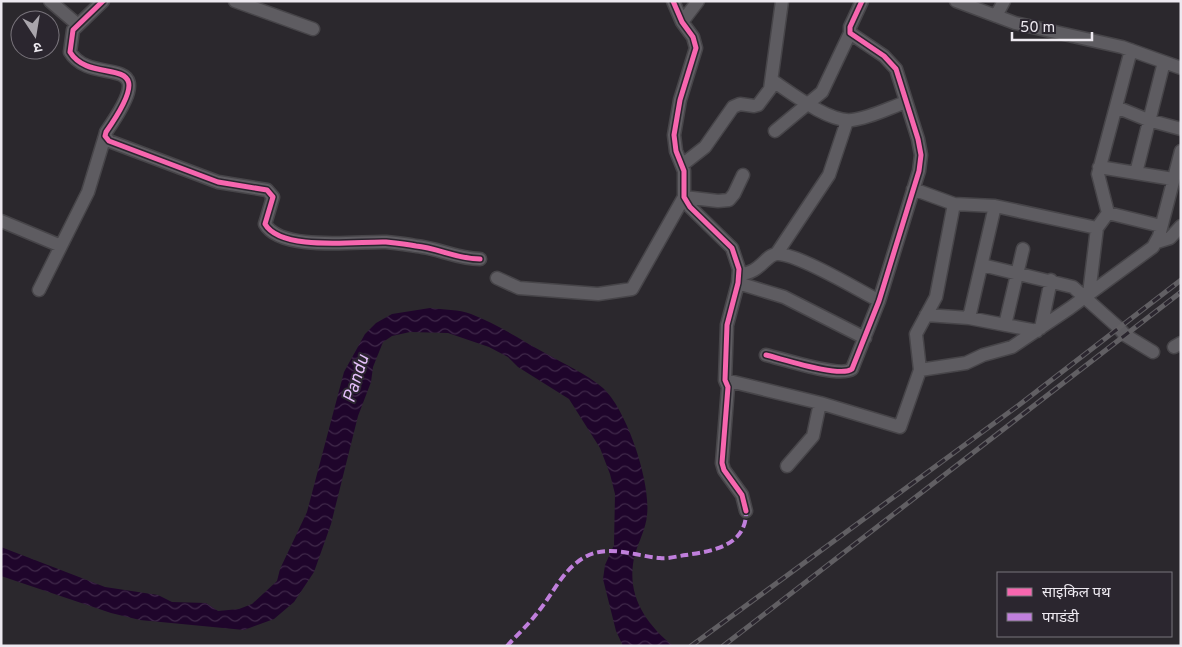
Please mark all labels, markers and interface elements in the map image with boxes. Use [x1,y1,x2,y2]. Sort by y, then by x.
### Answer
north arrow [10,10,60,60]
scale bar [1012,10,1092,42]
text: 50 m [1020,19,1055,38]
text: उ [31,37,43,56]
water label: Pandu [338,352,376,406]
legend [997,572,1172,637]
text: साइकिल पथ [1042,584,1111,603]
text: पगडंडी [1042,609,1080,628]

